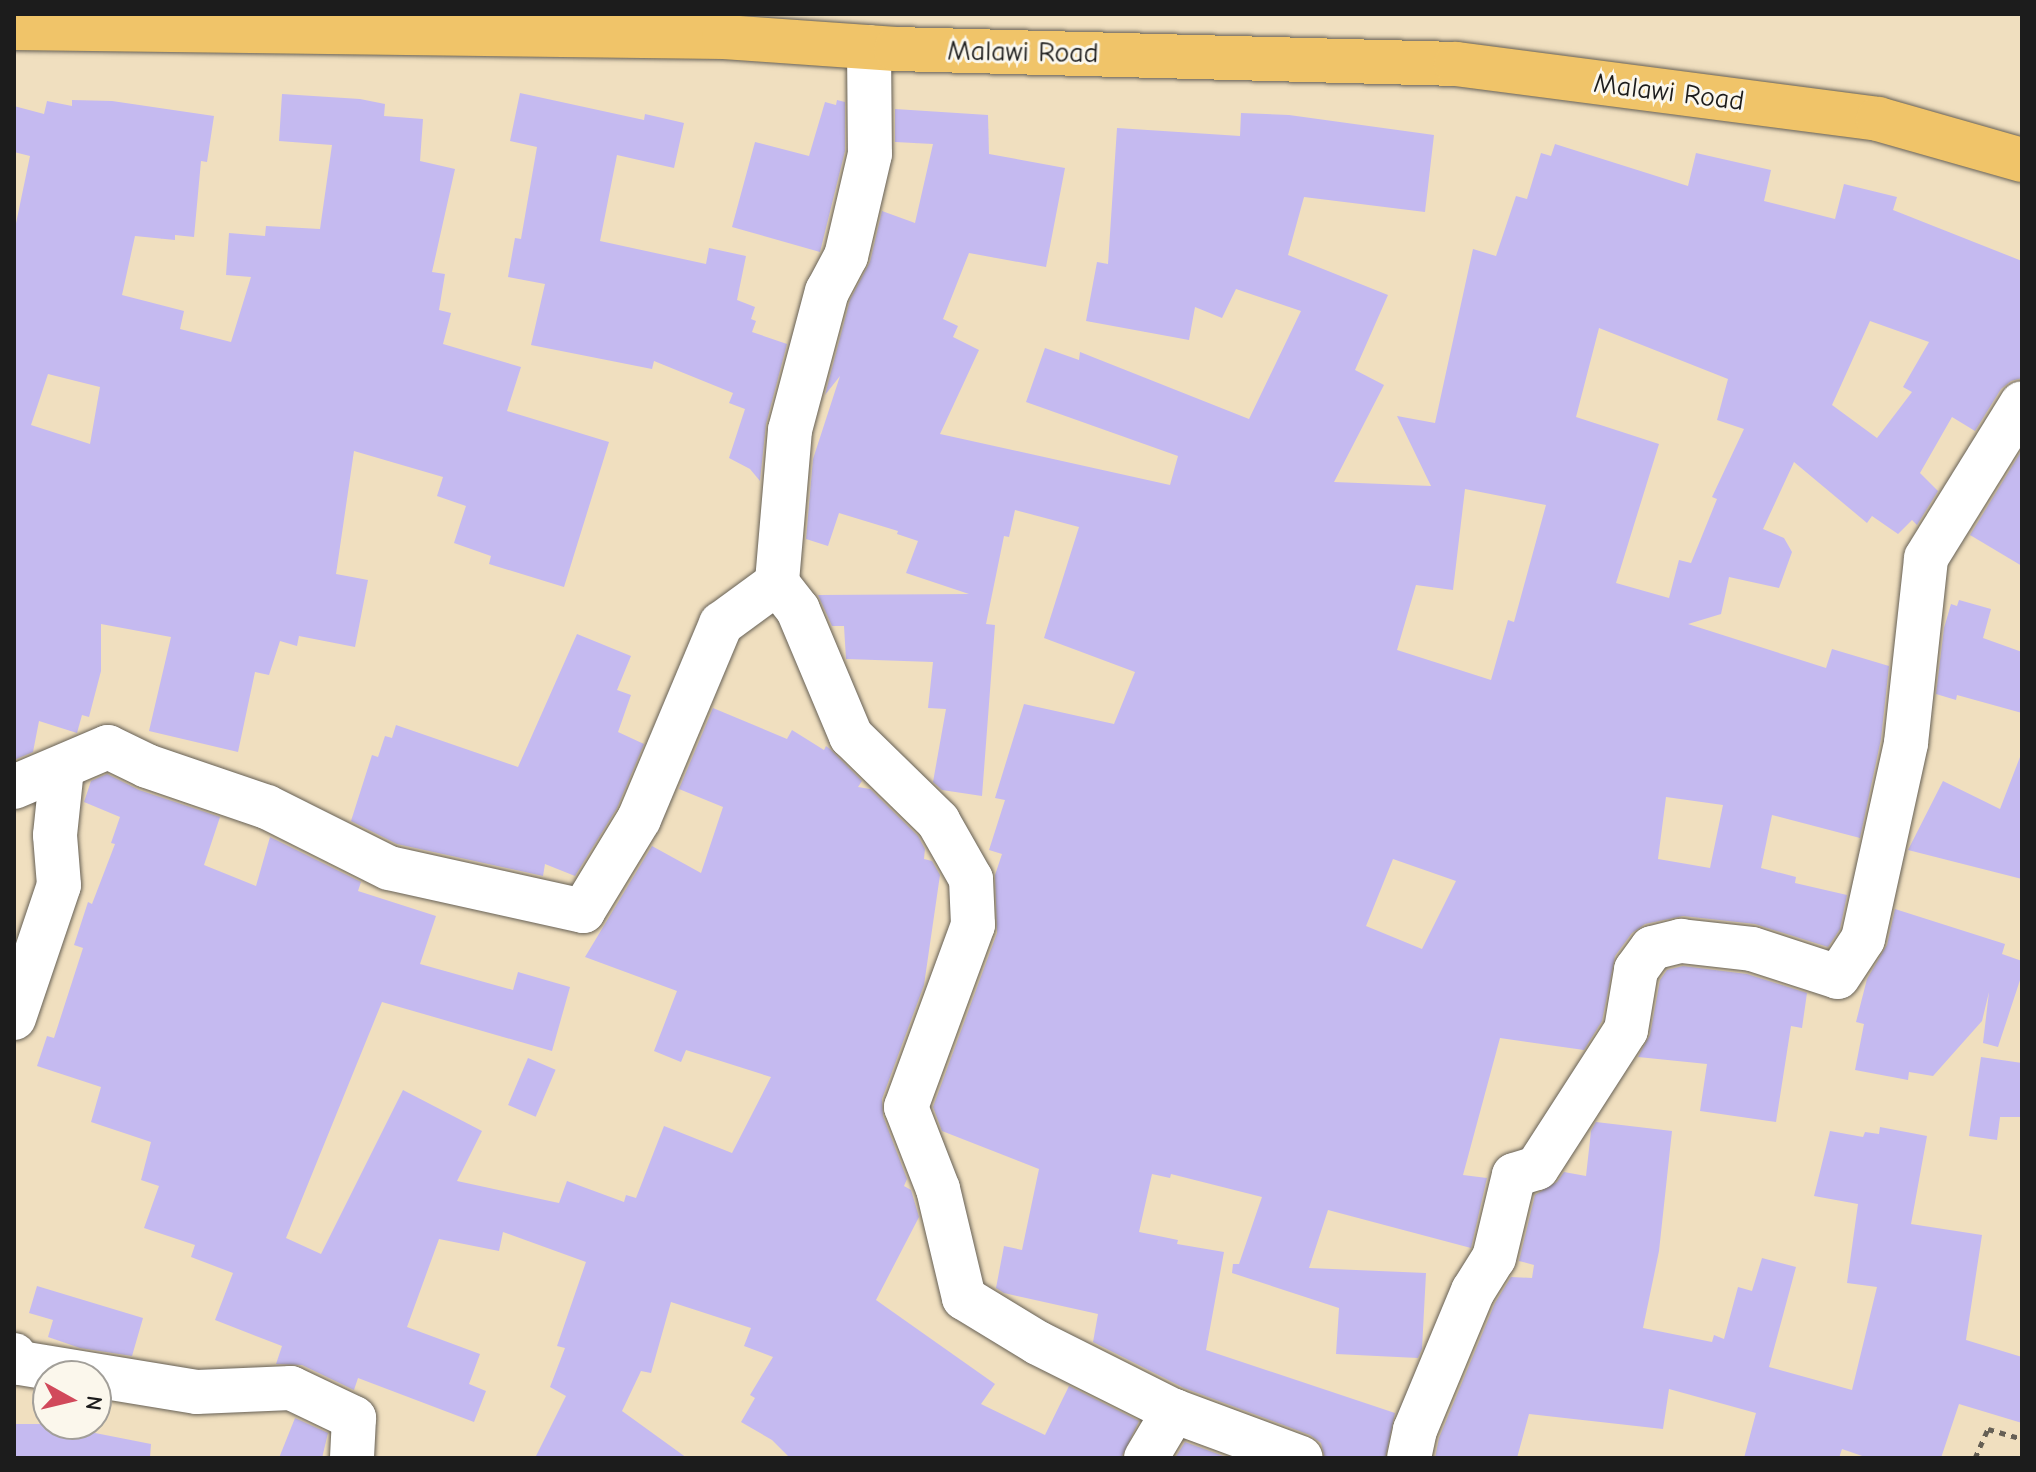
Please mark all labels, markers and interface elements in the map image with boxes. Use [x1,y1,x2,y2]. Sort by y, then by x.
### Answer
street label: Malawi Road [947,34,1099,70]
street label: Malawi Road [1592,66,1746,118]
north arrow [32,1360,112,1440]
text: N [80,1394,108,1412]

